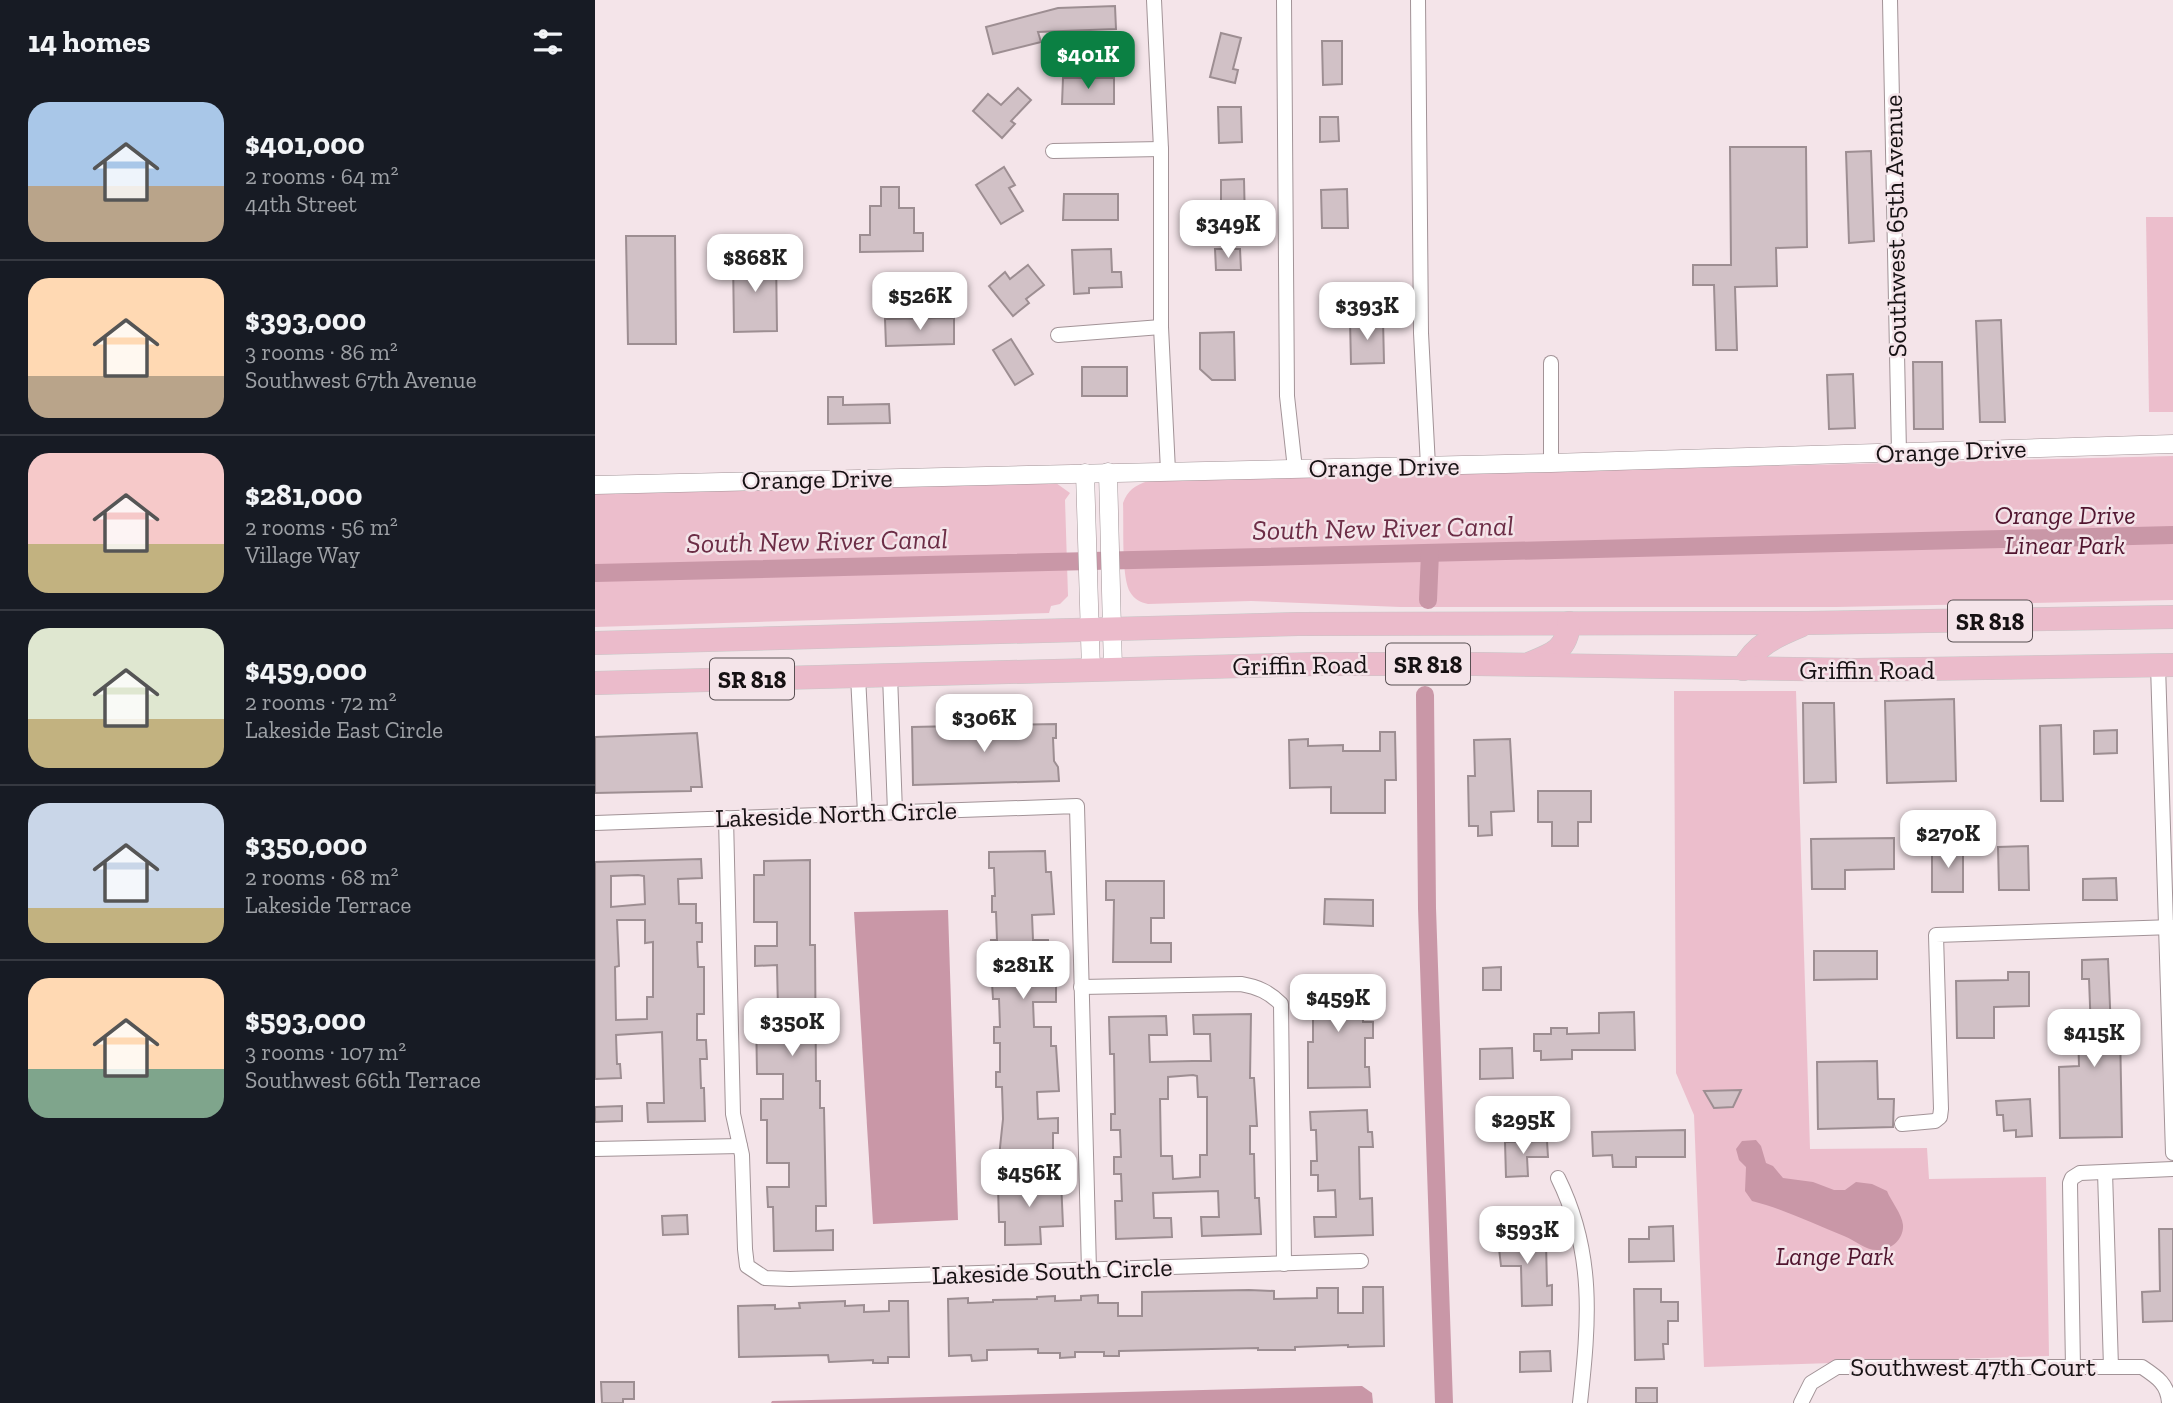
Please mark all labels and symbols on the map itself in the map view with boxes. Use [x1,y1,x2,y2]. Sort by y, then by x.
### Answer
pin: $401K [1039,32,1137,91]
street label: Southwest 65th Avenue [1877,94,1913,358]
pin: $349K [1179,201,1277,260]
pin: $868K [706,234,804,294]
pin: $526K [871,272,969,332]
pin: $393K [1318,282,1416,342]
street label: Orange Drive [1875,432,2027,470]
street label: Orange Drive [1308,450,1460,484]
street label: Orange Drive [741,462,893,496]
park label: Orange Drive Linear Park [1994,499,2136,561]
water label: South New River Canal [1252,509,1514,547]
water label: South New River Canal [686,522,948,560]
road number: SR 818 [1948,600,2032,642]
road number: SR 818 [1386,644,1470,684]
street label: Griffin Road [1232,648,1368,682]
street label: Griffin Road [1799,654,1935,686]
road number: SR 818 [710,658,794,700]
pin: $306K [935,694,1033,754]
street label: Lakeside North Circle [715,794,957,834]
pin: $270K [1899,810,1997,870]
pin: $281K [974,942,1072,1001]
pin: $459K [1289,974,1387,1034]
pin: $350K [743,998,841,1058]
pin: $415K [2045,1010,2143,1069]
pin: $295K [1474,1096,1572,1156]
pin: $456K [980,1150,1078,1209]
pin: $593K [1478,1206,1576,1266]
park label: Lange Park [1776,1240,1894,1272]
street label: Lakeside South Circle [931,1251,1173,1291]
street label: Southwest 47th Court [1850,1351,2096,1383]

